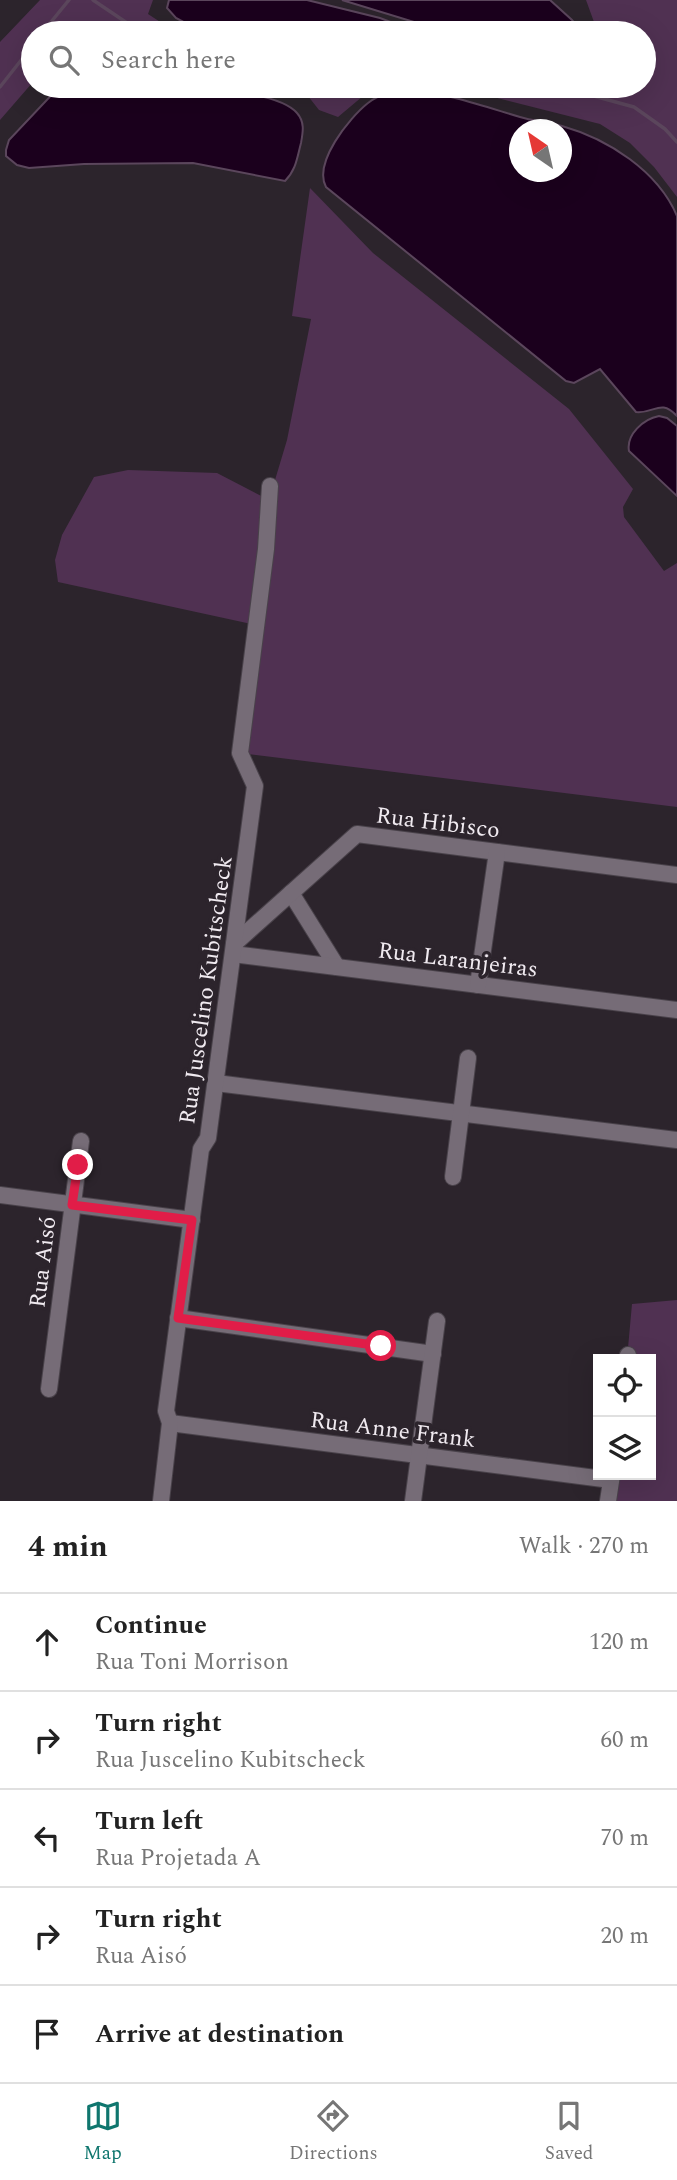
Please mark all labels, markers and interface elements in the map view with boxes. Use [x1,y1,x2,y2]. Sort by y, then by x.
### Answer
search box [21,21,656,98]
text: Search here [101,40,236,80]
icon: search [45,41,83,79]
north arrow [509,119,572,182]
street label: Rua Hibisco [374,799,502,848]
street label: Rua Juscelino Kubitscheck [170,854,243,1127]
street label: Rua Laranjeiras [376,933,540,988]
route end [62,1149,93,1180]
street label: Rua Aisó [21,1214,66,1310]
route start [365,1330,396,1361]
map controls [593,1354,656,1480]
button: locate [593,1354,656,1417]
street label: Rua Anne Frank [308,1403,478,1458]
button: layers [593,1417,656,1480]
text: 4 min [28,1524,108,1570]
text: Walk · 270 m [519,1529,649,1564]
text: Continue [95,1605,207,1645]
icon: ahead [28,1623,66,1661]
text: 120 m [589,1625,649,1660]
text: Rua Toni Morrison [95,1645,289,1680]
text: Turn right [95,1703,222,1743]
icon: right [28,1721,66,1759]
text: 60 m [600,1723,649,1758]
text: Rua Juscelino Kubitscheck [95,1743,366,1778]
text: Turn left [95,1801,203,1841]
icon: left [28,1819,66,1857]
text: 70 m [600,1821,649,1856]
text: Rua Projetada A [95,1841,261,1876]
text: Turn right [95,1899,222,1939]
icon: right [28,1917,66,1955]
text: 20 m [600,1919,649,1954]
text: Rua Aisó [95,1939,187,1974]
text: Arrive at destination [95,2014,344,2054]
icon: arrive [28,2015,66,2053]
tab: Map [84,2097,122,2168]
tab: Directions [289,2097,378,2168]
tab: Saved [545,2097,593,2168]

